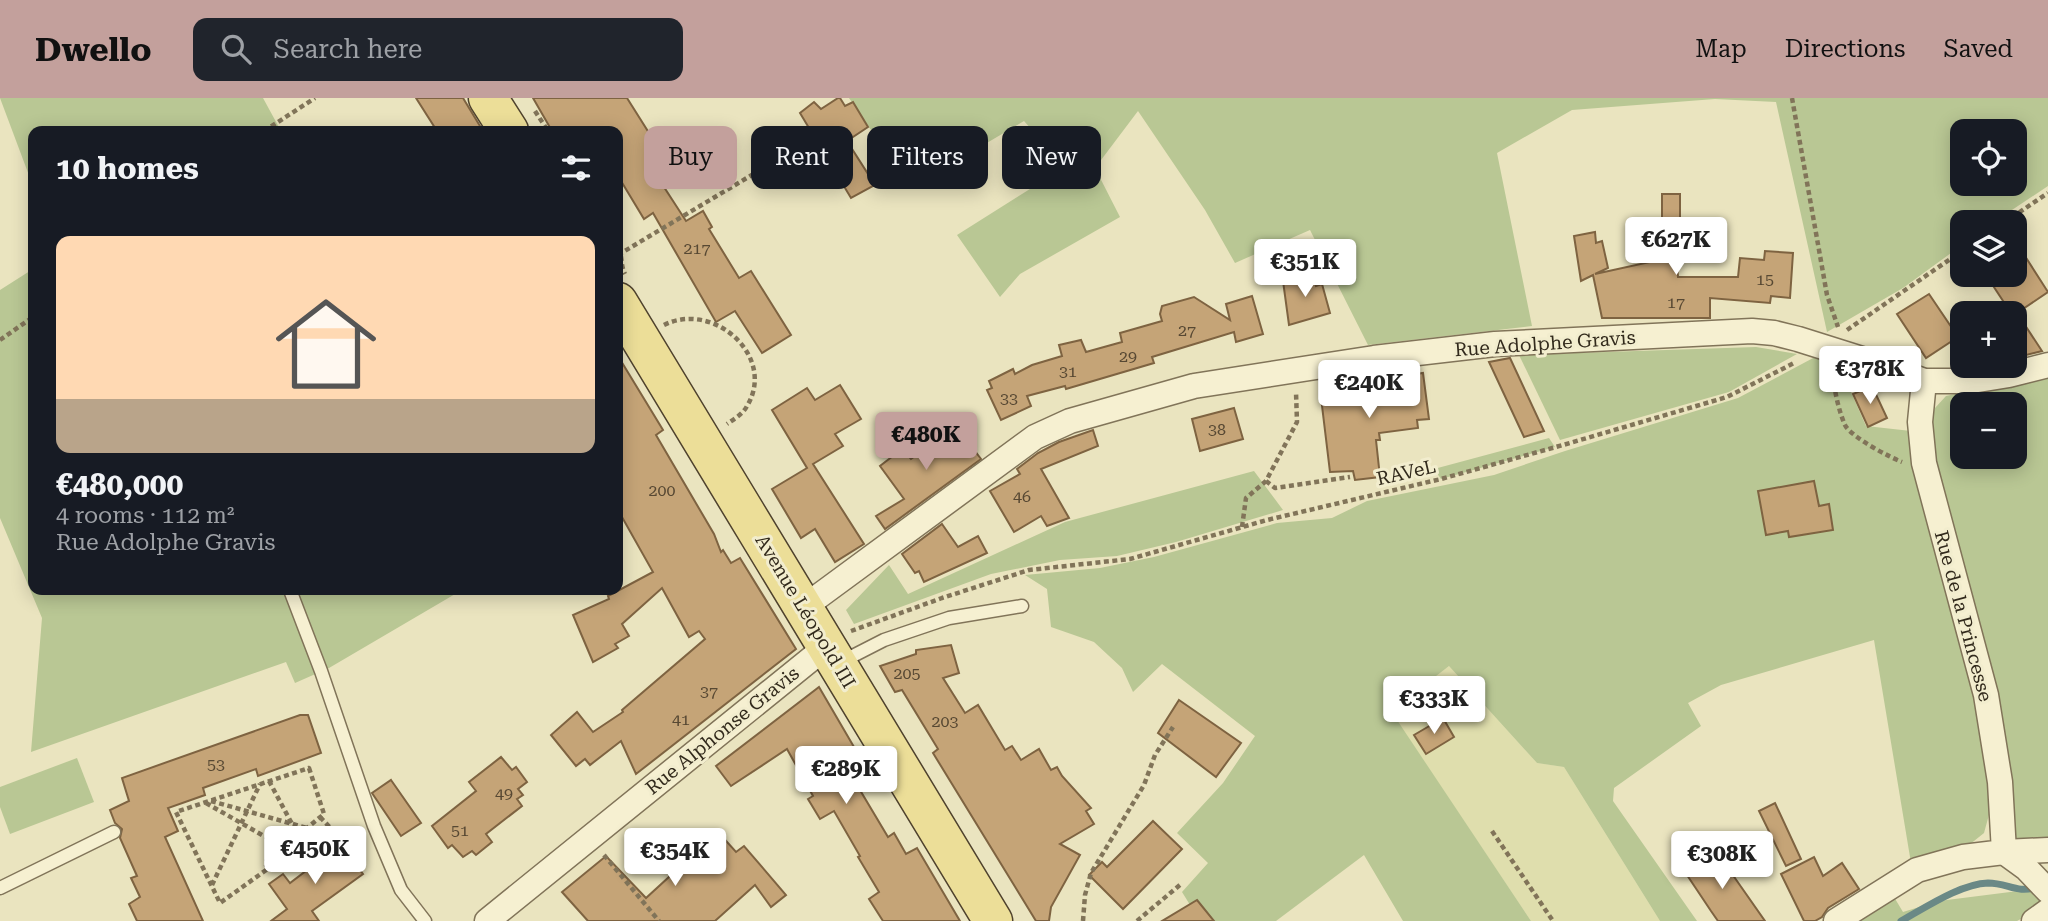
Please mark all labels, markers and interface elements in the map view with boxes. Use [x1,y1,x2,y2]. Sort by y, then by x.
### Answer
search box [193,18,683,81]
text: Dwello [35,30,151,69]
icon: search [217,30,255,68]
text: Search here [273,34,422,64]
text: Map [1695,35,1747,63]
text: Directions [1785,35,1905,63]
text: Saved [1943,35,2013,63]
map controls [1950,119,2027,469]
button: locate [1950,119,2027,196]
chip: Buy [644,126,737,189]
chip: Rent [751,126,853,189]
chip: Filters [867,126,988,189]
chip: New [1002,126,1101,189]
icon: filters [557,149,595,187]
text: 10 homes [56,151,199,186]
button: layers [1950,210,2027,287]
pin: €627K [1627,218,1725,277]
text: €627K [1641,226,1711,253]
house number: 217 [684,239,710,258]
pin: €351K [1256,240,1354,299]
text: €351K [1270,248,1340,275]
house number: 15 [1756,270,1774,289]
icon: home [263,281,389,407]
house number: 17 [1667,293,1685,312]
button: + [1950,301,2027,378]
house number: 27 [1178,321,1196,340]
street label: Rue Adolphe Gravis [1454,326,1636,361]
pin: €378K [1821,346,1919,406]
house number: 29 [1119,347,1137,366]
text: €378K [1835,355,1905,382]
pin: €240K [1320,360,1418,420]
house number: 31 [1059,362,1077,381]
text: €240K [1334,369,1404,396]
house number: 33 [1000,389,1018,408]
button: − [1950,392,2027,469]
pin: €480K [877,412,975,472]
house number: 38 [1208,420,1226,439]
text: €480K [891,421,961,448]
street label: RAVeL [1374,455,1438,490]
text: €480,000 [56,467,183,502]
house number: 200 [649,481,675,500]
house number: 46 [1013,487,1031,506]
text: 4 rooms · 112 m² [56,502,234,529]
street label: Rue de la Princesse [1930,528,1997,704]
text: Rue Adolphe Gravis [56,529,276,556]
street label: Avenue Léopold III [751,530,861,692]
street label: Rue Alphonse Gravis [641,661,804,799]
house number: 205 [894,664,920,683]
pin: €333K [1385,676,1483,736]
house number: 37 [700,682,718,701]
text: €333K [1399,685,1469,712]
house number: 41 [672,710,690,729]
house number: 203 [932,712,958,731]
pin: €289K [797,746,895,806]
house number: 53 [207,755,225,774]
text: €289K [811,755,881,782]
house number: 49 [495,784,513,803]
house number: 51 [451,821,469,840]
pin: €450K [266,826,364,886]
pin: €354K [626,828,724,888]
pin: €308K [1673,832,1771,891]
text: €450K [280,835,350,862]
text: €354K [640,837,710,864]
text: €308K [1687,840,1757,867]

